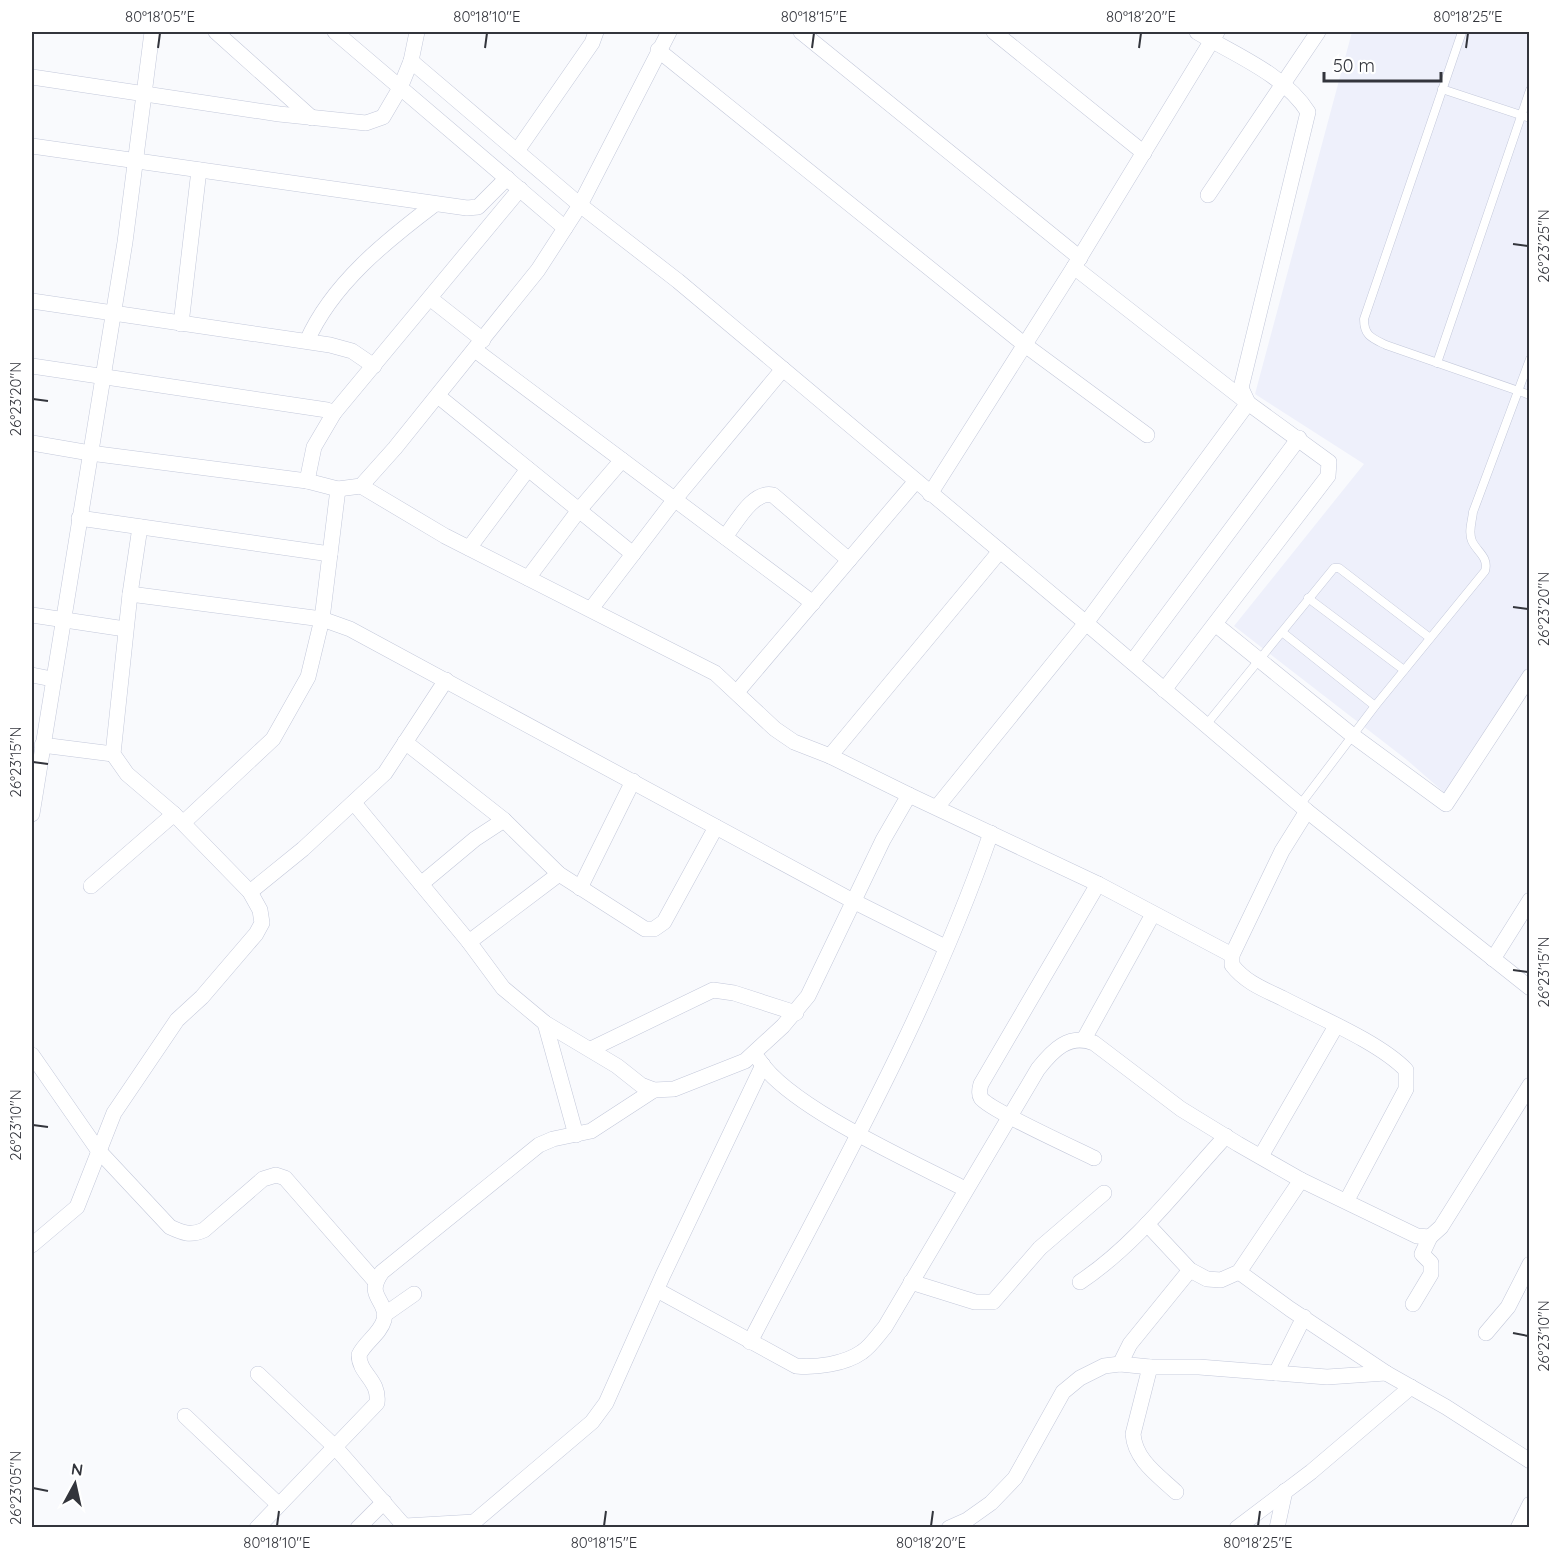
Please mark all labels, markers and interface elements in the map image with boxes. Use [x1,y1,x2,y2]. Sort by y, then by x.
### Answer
text: 80°18'05"E [125,7,195,26]
text: 80°18'10"E [453,7,521,26]
text: 80°18'15"E [781,7,847,26]
text: 80°18'20"E [1106,7,1176,26]
text: 80°18'25"E [1433,7,1503,26]
scale bar [1324,45,1441,83]
text: 50 m [1333,54,1375,77]
text: 26°23'25"N [1534,209,1553,283]
text: 26°23'20"N [6,362,25,436]
text: 26°23'20"N [1534,572,1553,646]
text: 26°23'15"N [6,727,25,797]
text: 26°23'15"N [1534,937,1553,1007]
text: 26°23'10"N [6,1089,25,1161]
text: 26°23'10"N [1534,1300,1553,1372]
text: 26°23'05"N [6,1451,25,1525]
north arrow [45,1454,105,1514]
text: N [70,1458,84,1480]
text: 80°18'10"E [243,1533,311,1552]
text: 80°18'15"E [571,1533,637,1552]
text: 80°18'20"E [896,1533,966,1552]
text: 80°18'25"E [1223,1533,1293,1552]

